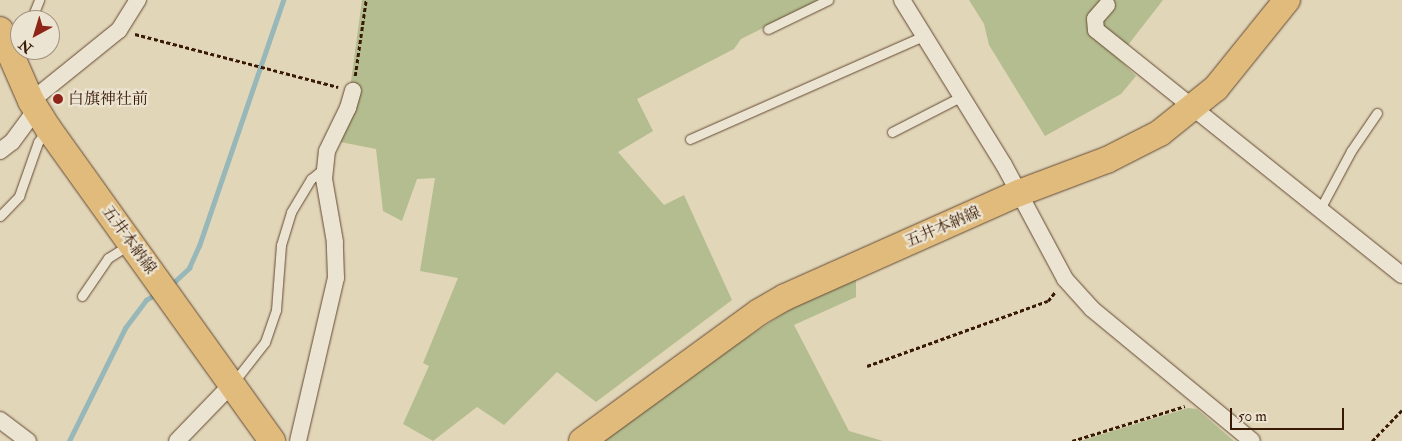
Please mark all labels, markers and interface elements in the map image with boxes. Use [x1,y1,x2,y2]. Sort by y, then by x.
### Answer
north arrow [10,10,60,60]
text: N [16,36,36,57]
place label: 白旗神社前 [68,89,148,109]
marker: 白旗神社前 [52,93,64,105]
street label: 五井本納線 [98,202,160,278]
street label: 五井本納線 [902,203,984,251]
scale bar [1232,398,1346,430]
text: 50 m [1238,407,1267,426]

